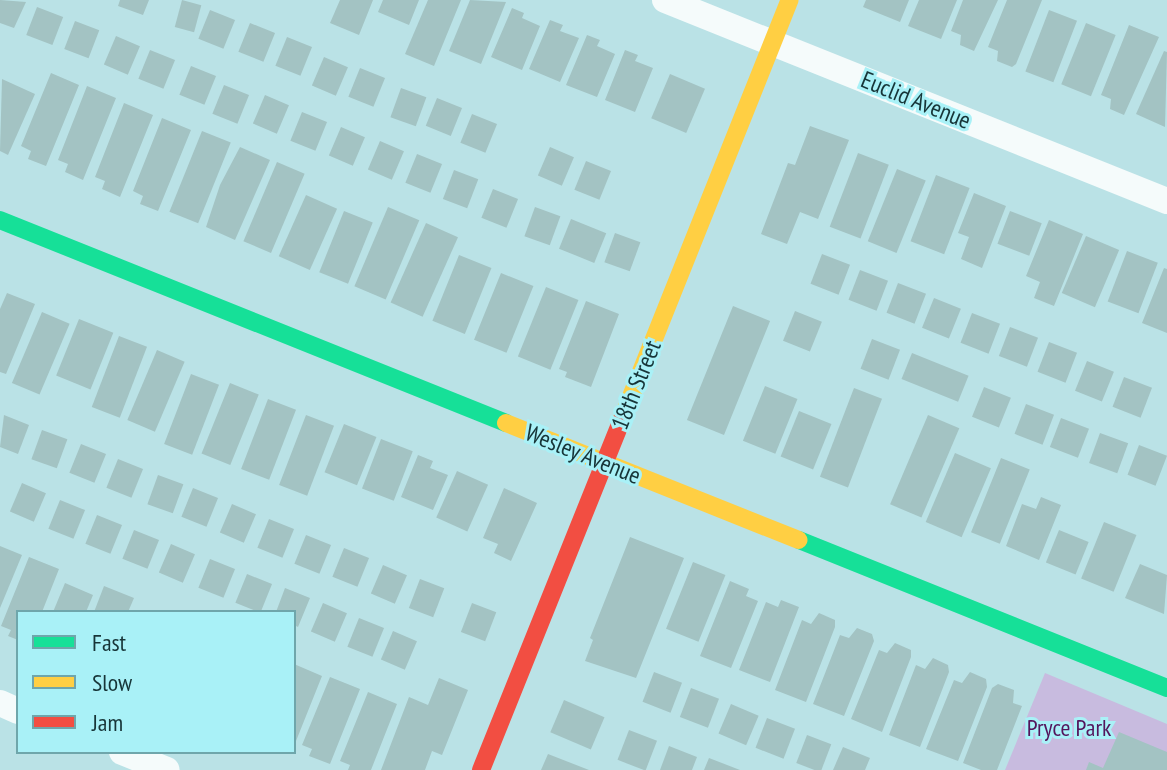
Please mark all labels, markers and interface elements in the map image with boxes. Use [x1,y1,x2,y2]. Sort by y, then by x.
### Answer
street label: Euclid Avenue [857,65,975,135]
street label: 18th Street [605,336,667,434]
street label: Wesley Avenue [520,418,646,490]
legend [16,610,296,754]
text: Fast [92,627,126,658]
text: Slow [92,667,132,698]
text: Jam [92,707,123,738]
park label: Pryce Park [1027,714,1111,742]

